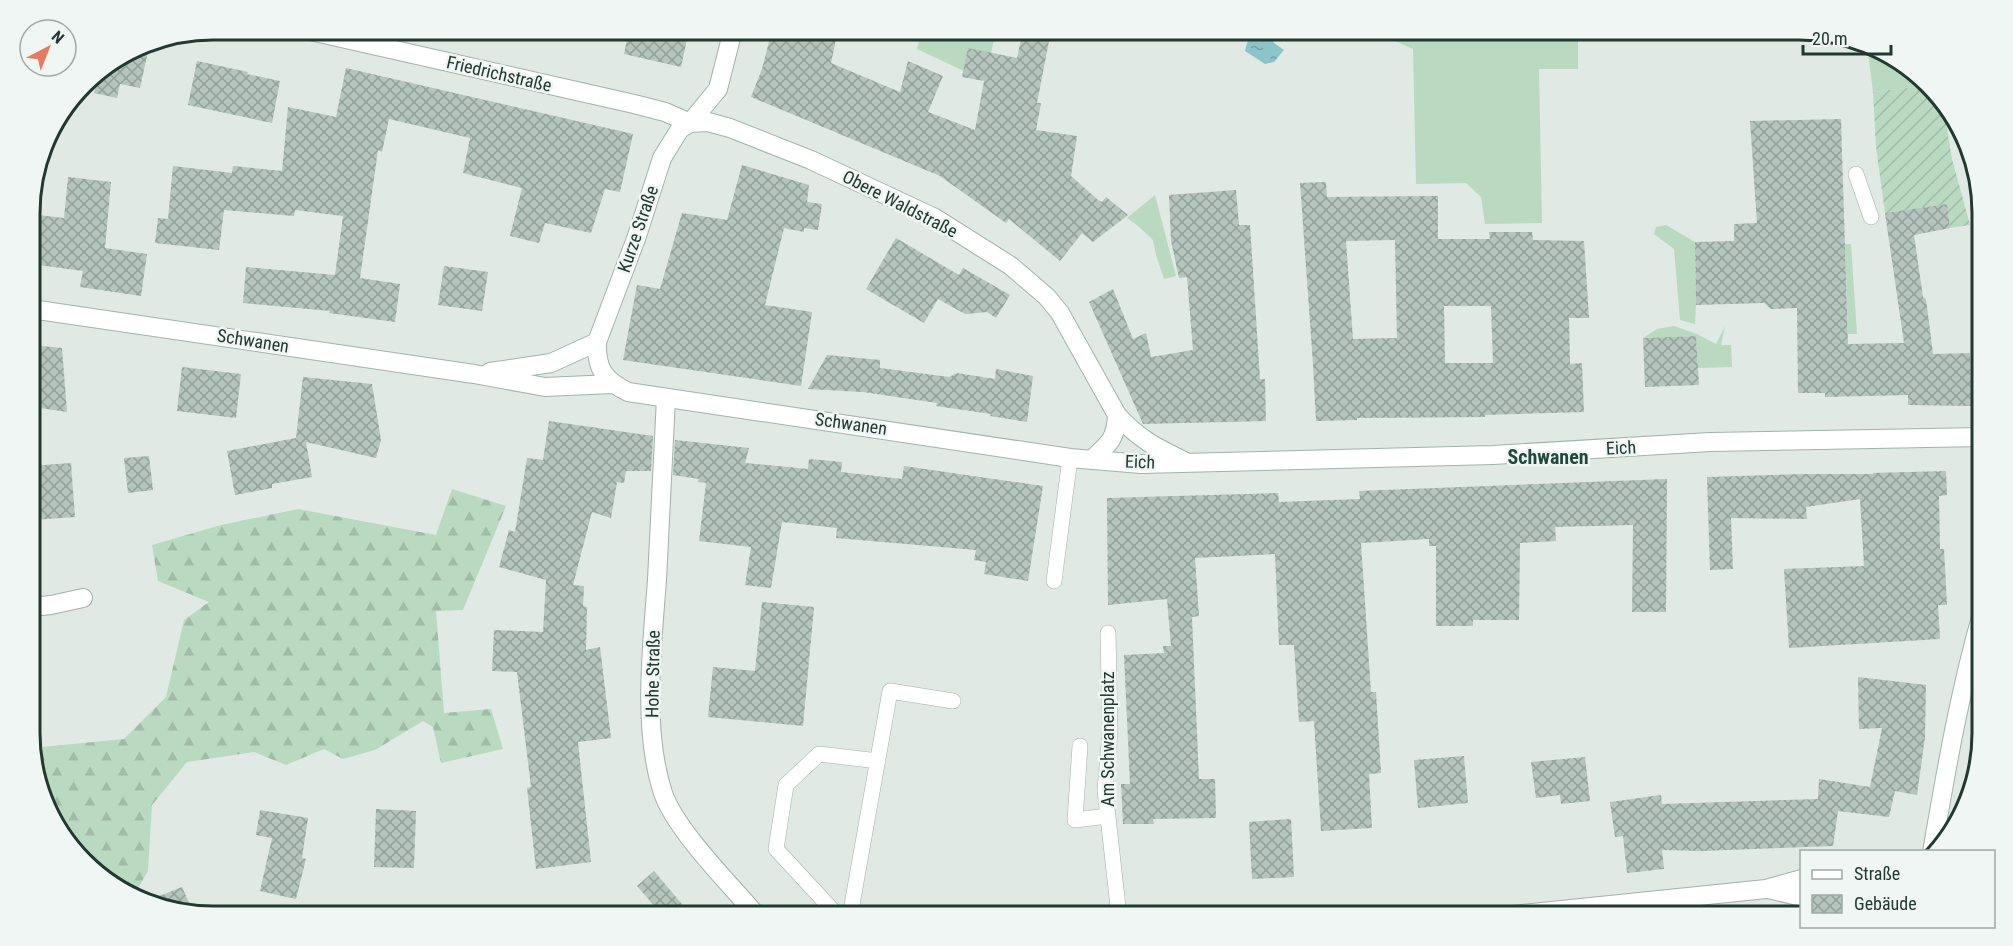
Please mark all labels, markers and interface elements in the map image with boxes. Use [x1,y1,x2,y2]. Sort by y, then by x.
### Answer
north arrow [18,18,78,78]
scale bar [1803,18,1892,56]
text: N [48,27,68,48]
text: 20 m [1812,28,1847,49]
street label: Friedrichstraße [445,51,554,96]
street label: Obere Waldstraße [839,166,961,242]
street label: Kurze Straße [613,183,662,275]
street label: Schwanen [216,324,291,357]
street label: Schwanen [814,408,888,439]
street label: Eich [1605,436,1637,459]
district label: Schwanen [1507,445,1589,469]
street label: Eich [1125,450,1155,473]
street label: Hohe Straße [641,630,664,718]
street label: Am Schwanenplatz [1097,671,1118,807]
legend [1800,850,1995,928]
text: Straße [1854,863,1900,884]
text: Gebäude [1854,893,1917,914]

